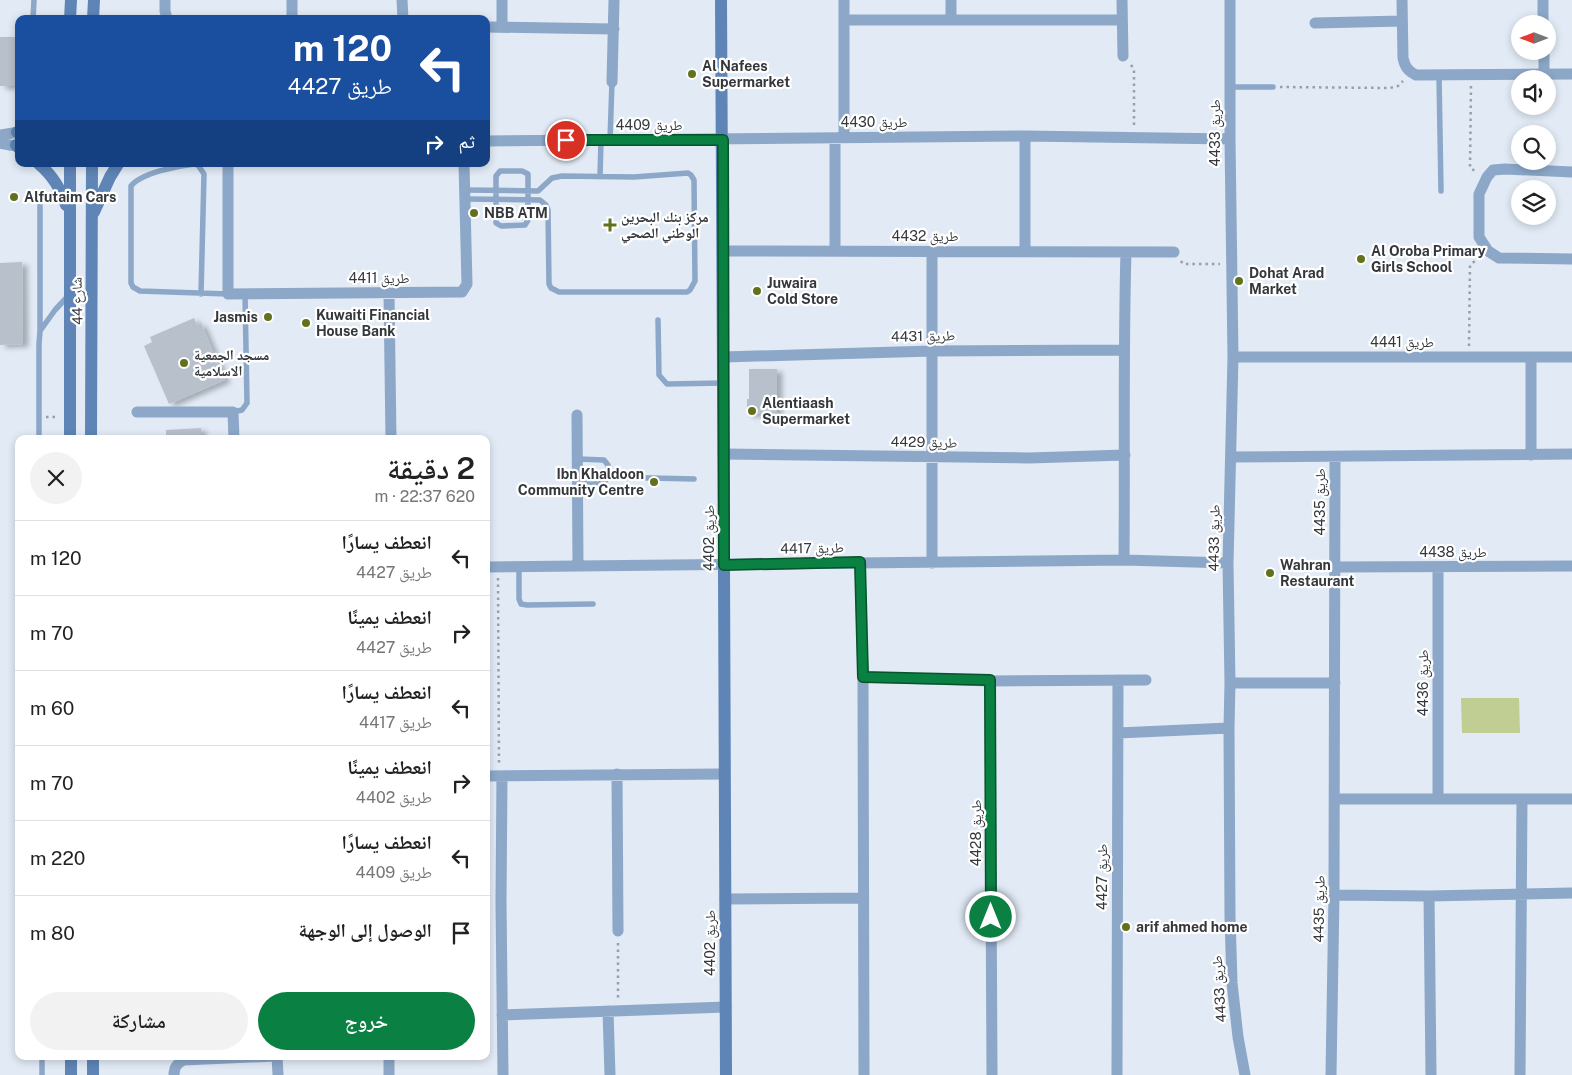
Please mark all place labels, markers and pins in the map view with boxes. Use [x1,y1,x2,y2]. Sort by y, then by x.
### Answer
place label: Al Nafees Supermarket [702,58,790,90]
marker: Al Nafees Supermarket [686,68,698,80]
pin [545,119,587,161]
place label: Alfutaim Cars [24,189,117,205]
marker: Alfutaim Cars [8,191,20,203]
place label: NBB ATM [484,205,548,221]
marker: NBB ATM [468,207,480,219]
place label: مركز بنك البحرين الوطني الصحي [621,209,709,244]
marker: مركز بنك البحرين الوطني الصحي [603,218,617,232]
place label: Al Oroba Primary Girls School [1371,243,1486,275]
marker: Al Oroba Primary Girls School [1355,253,1367,265]
place label: Dohat Arad Market [1249,265,1324,297]
place label: Juwaira Cold Store [767,275,838,307]
marker: Dohat Arad Market [1233,275,1245,287]
marker: Juwaira Cold Store [751,285,763,297]
place label: Kuwaiti Financial House Bank [316,307,430,339]
place label: Jasmis [213,309,258,325]
marker: Jasmis [262,311,274,323]
marker: Kuwaiti Financial House Bank [300,317,312,329]
place label: مسجد الجمعية الاسلامية [194,347,269,379]
marker: مسجد الجمعية الاسلامية [178,357,190,369]
place label: Alentiaash Supermarket [762,395,850,427]
marker: Alentiaash Supermarket [746,405,758,417]
place label: Ibn Khaldoon Community Centre [518,466,644,498]
marker: Ibn Khaldoon Community Centre [648,476,660,488]
place label: Wahran Restaurant [1280,557,1355,589]
marker: Wahran Restaurant [1264,567,1276,579]
place label: arif ahmed home [1136,919,1248,935]
marker: arif ahmed home [1120,921,1132,933]

